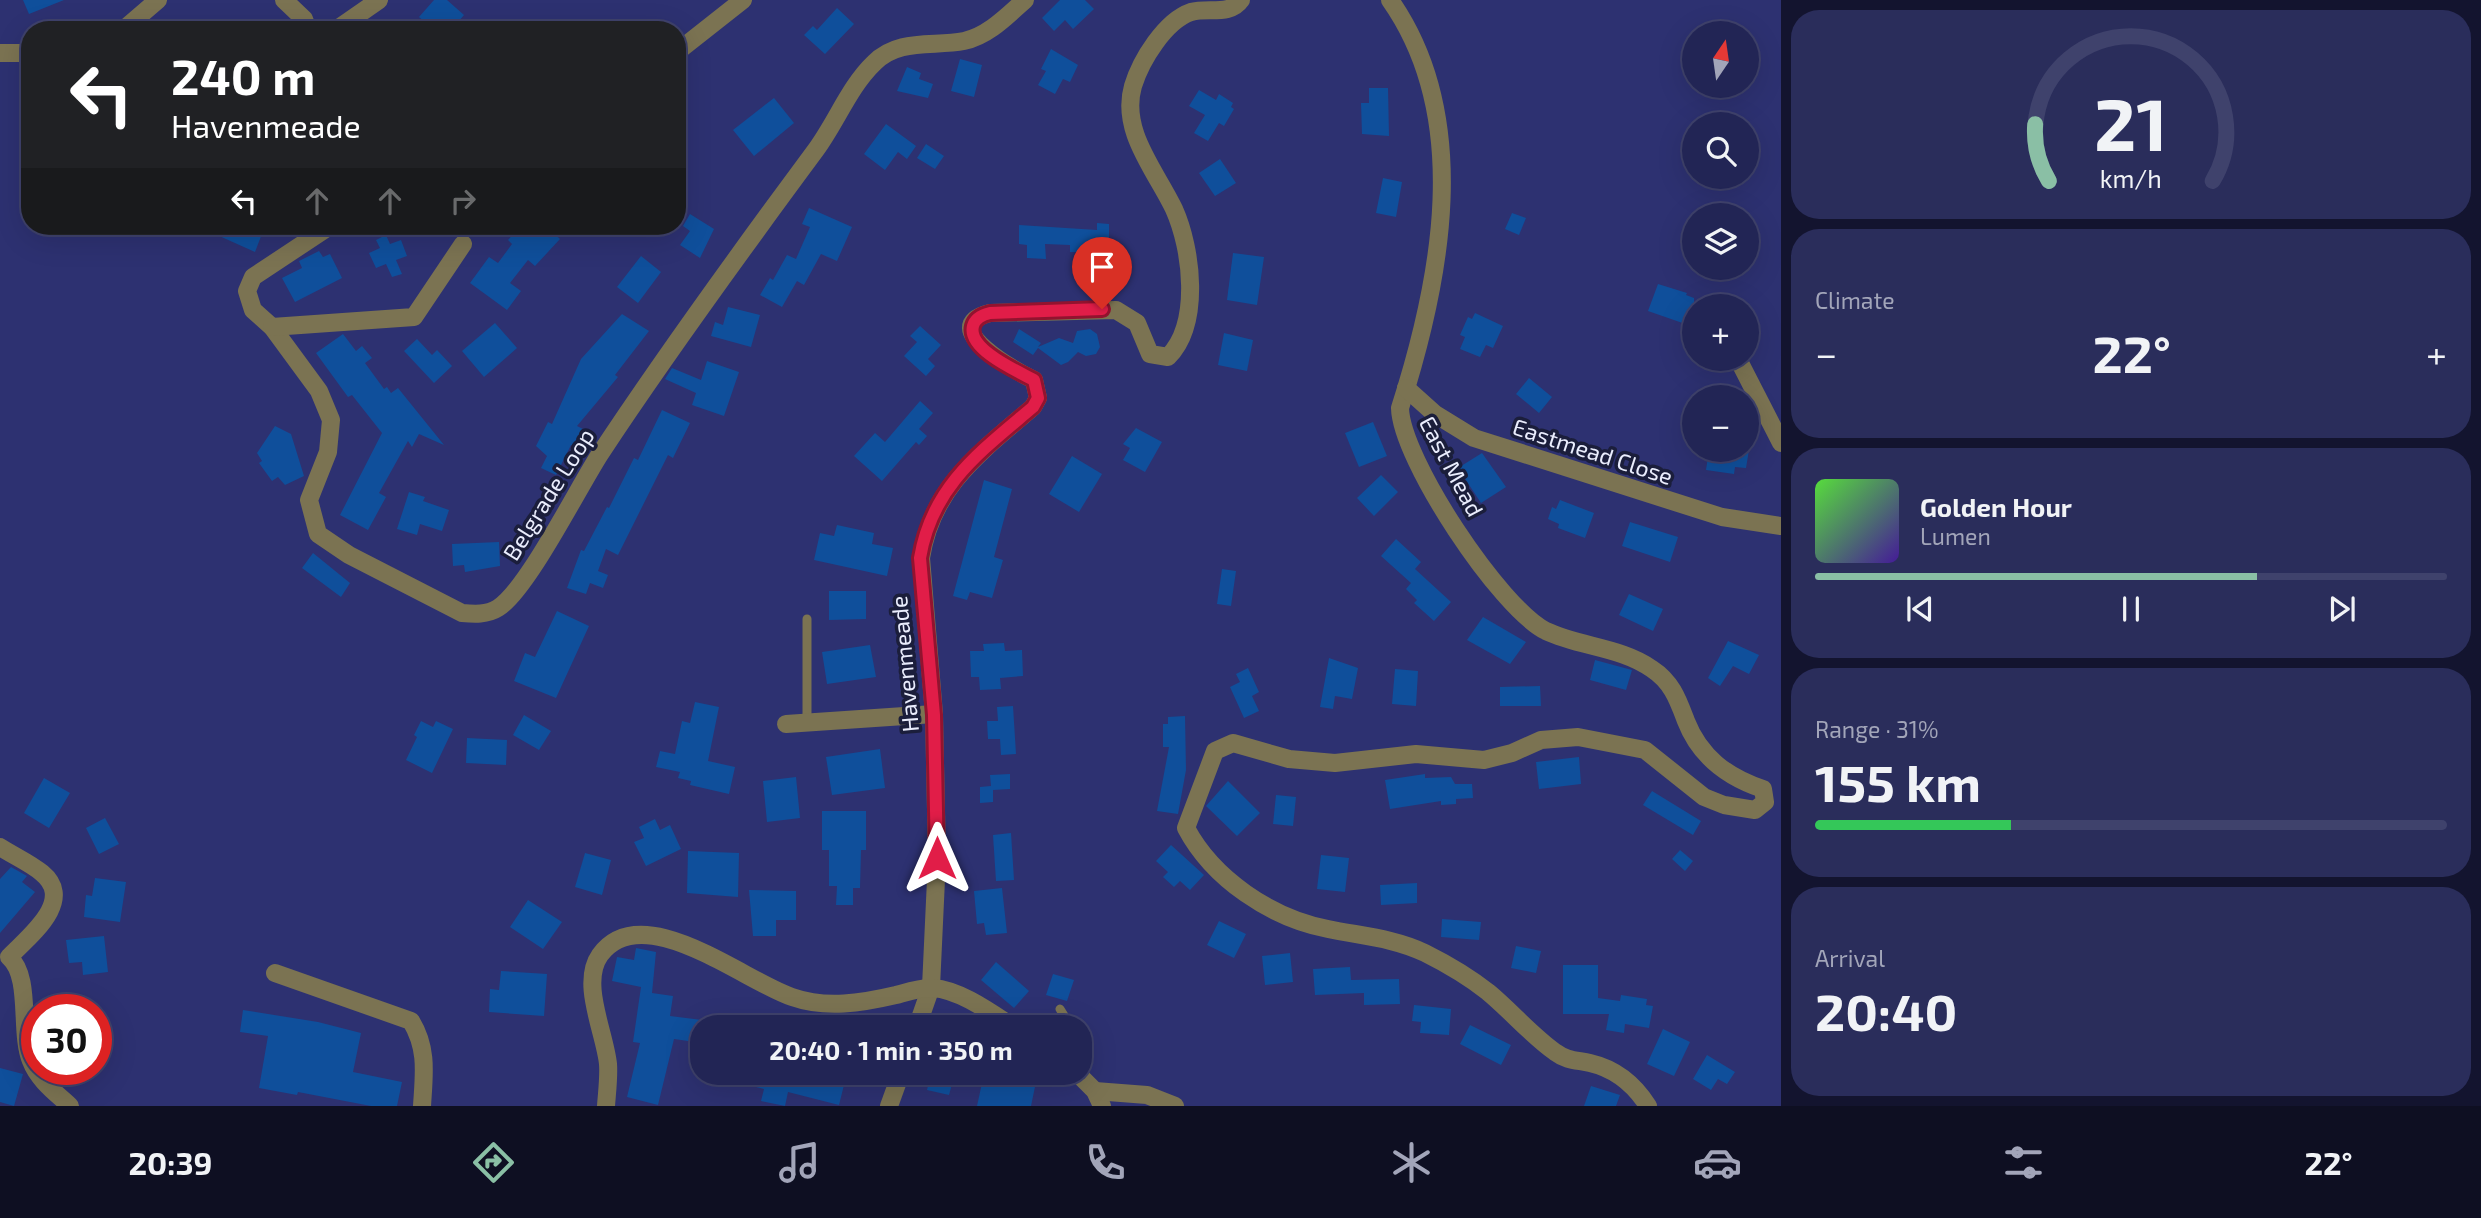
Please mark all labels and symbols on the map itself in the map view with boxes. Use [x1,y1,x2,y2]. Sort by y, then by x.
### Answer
north arrow [1682,21,1759,98]
pin [1072,237,1132,309]
street label: East Mead [1414,411,1490,521]
street label: Eastmead Close [1510,412,1676,490]
street label: Belgrade Loop [496,423,600,565]
street label: Havenmeade [884,595,924,733]
position arrow [900,821,974,895]
speed limit sign: 30 [21,994,112,1085]

